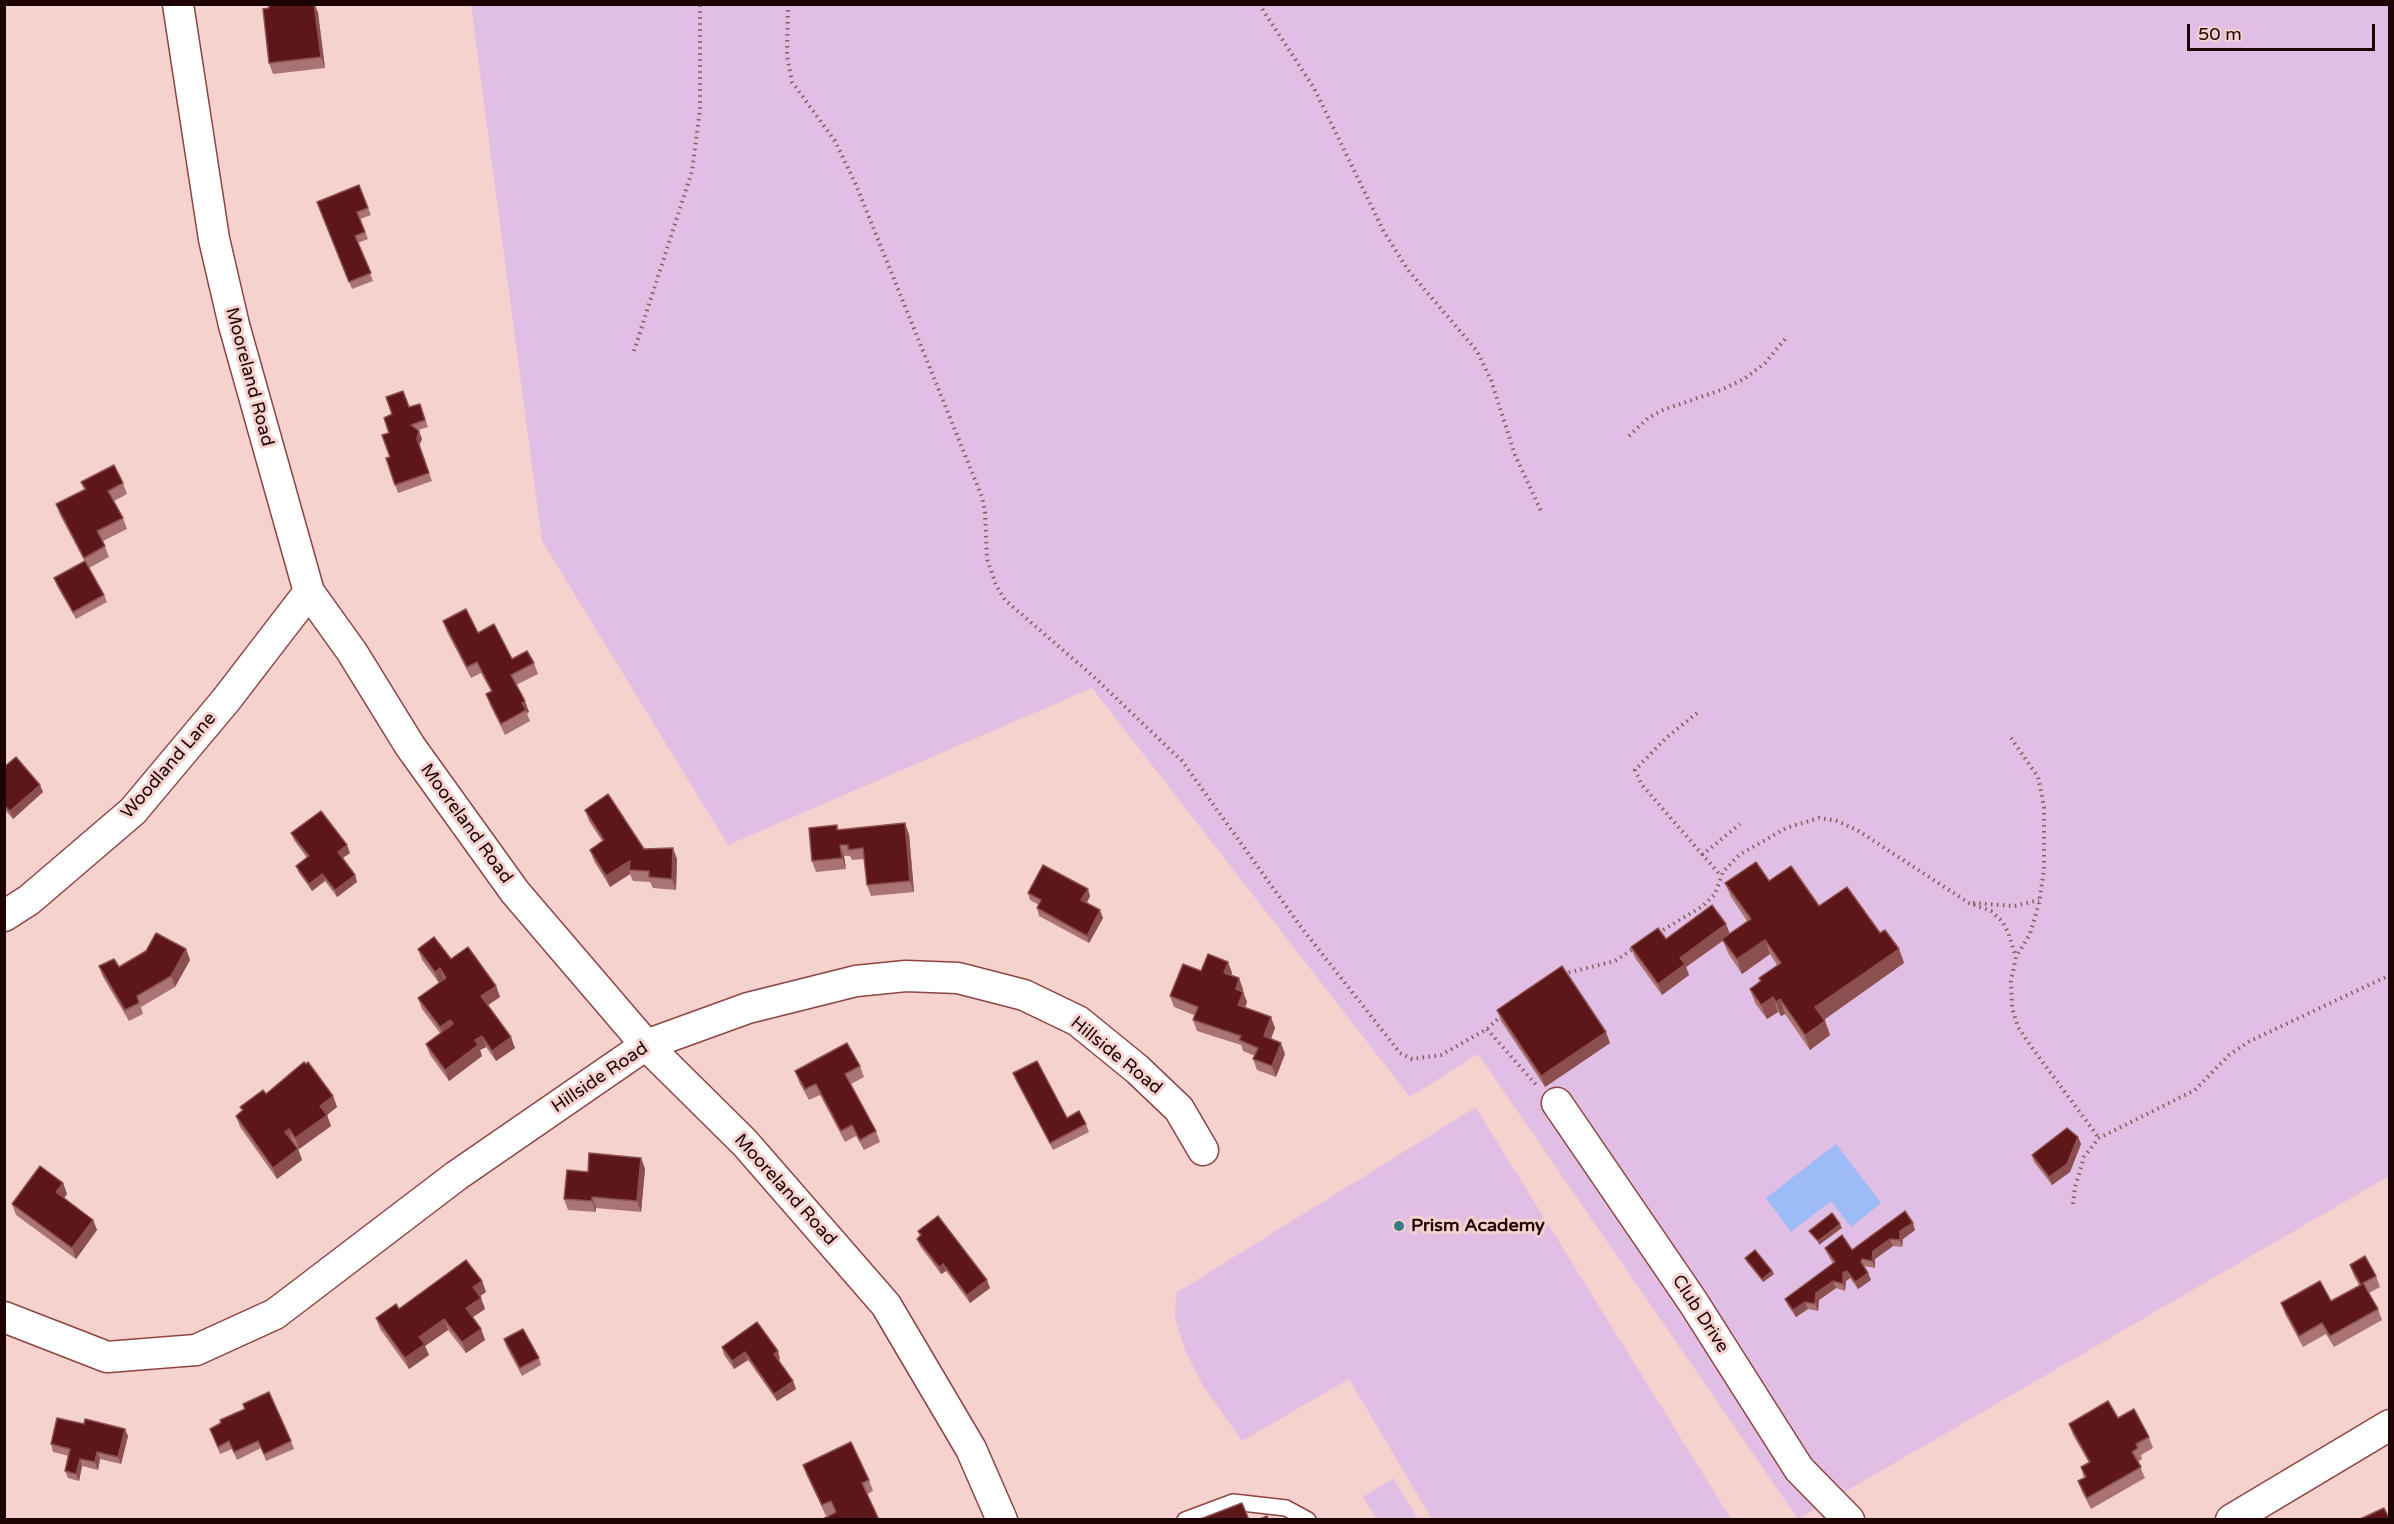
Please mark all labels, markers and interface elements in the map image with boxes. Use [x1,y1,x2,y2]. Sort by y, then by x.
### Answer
scale bar [2190,12,2378,50]
text: 50 m [2198,23,2242,45]
street label: Mooreland Road [220,305,278,449]
street label: Woodland Lane [117,708,221,824]
street label: Mooreland Road [415,760,517,888]
street label: Hillside Road [1066,1013,1166,1099]
street label: Hillside Road [548,1038,652,1118]
street label: Mooreland Road [729,1130,841,1250]
place label: Prism Academy [1411,1215,1545,1237]
marker: Prism Academy [1392,1219,1406,1233]
street label: Club Drive [1667,1271,1733,1357]

